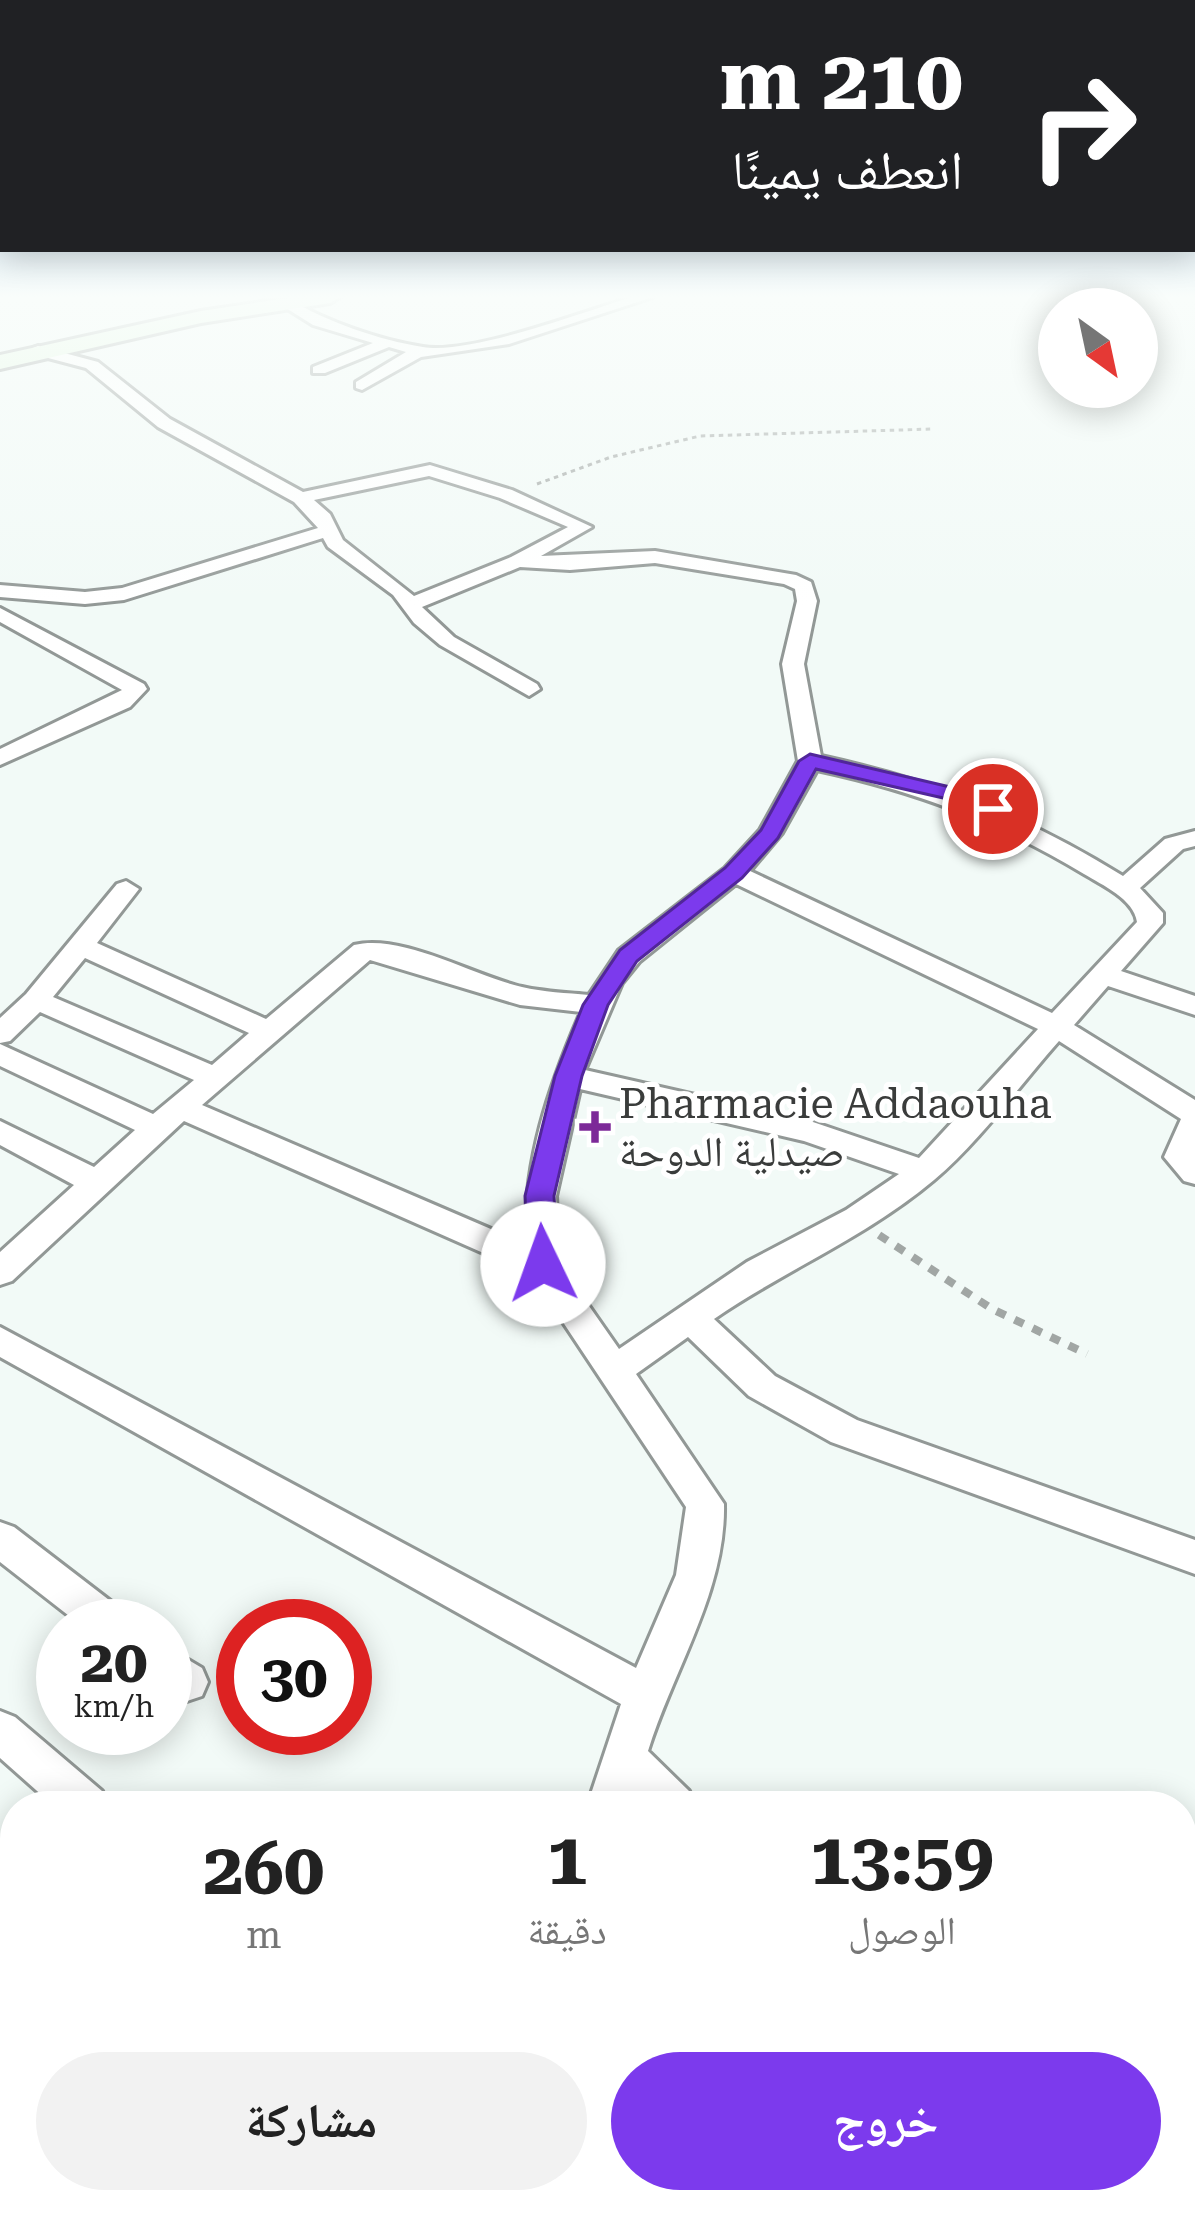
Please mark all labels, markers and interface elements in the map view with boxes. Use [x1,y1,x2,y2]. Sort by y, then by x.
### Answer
text: 210 m [720,31,963,129]
icon: right [1005,48,1161,204]
text: انعطف يمينًا [732,139,963,202]
north arrow [1038,288,1158,408]
map controls [1038,288,1158,408]
pin [942,758,1044,860]
icon: arrive [960,776,1026,842]
place label: Pharmacie Addaouha صيدلية الدوحة [619,1079,1052,1176]
marker: Pharmacie Addaouha صيدلية الدوحة [582,1114,608,1140]
position arrow [480,1201,606,1327]
speed limit sign: 30 [216,1599,372,1755]
text: 20 [80,1626,148,1697]
text: km/h [74,1689,154,1724]
text: 1 [547,1817,587,1902]
text: 13:59 [810,1817,994,1902]
text: 260 [203,1827,324,1912]
text: دقيقة [527,1908,607,1954]
text: الوصول [848,1908,956,1954]
text: m [246,1912,282,1958]
button: مشاركة [36,2052,587,2190]
button: خروج [611,2052,1161,2190]

